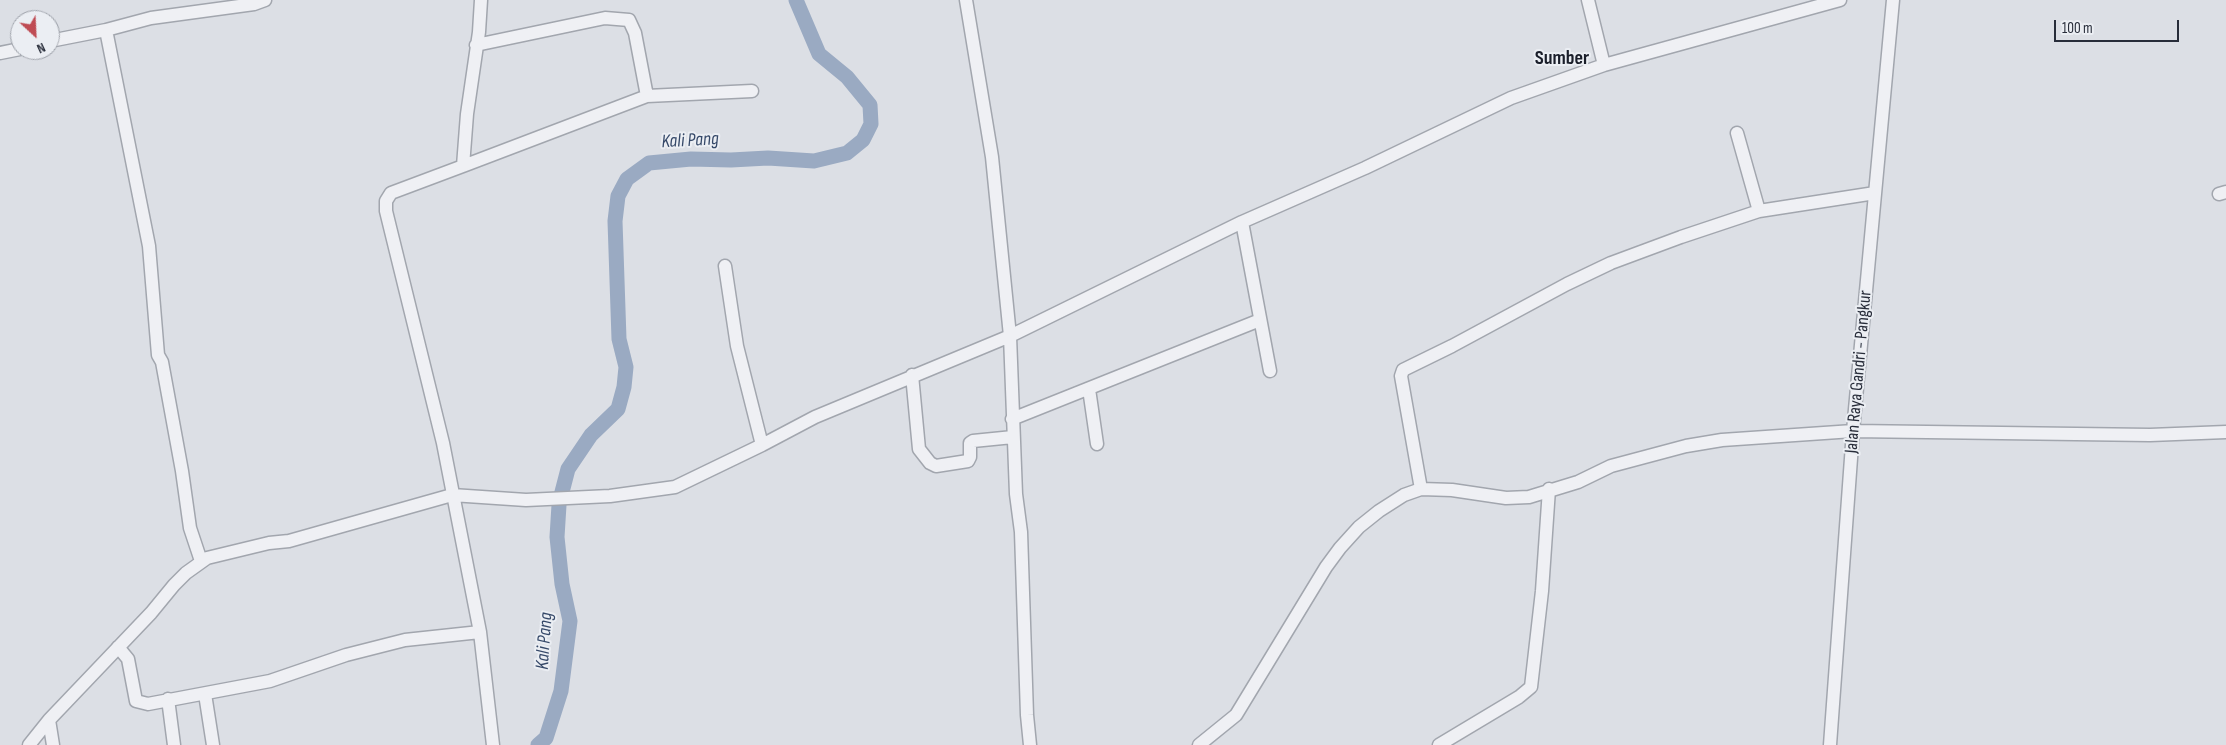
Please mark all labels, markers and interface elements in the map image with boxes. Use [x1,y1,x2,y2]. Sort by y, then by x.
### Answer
north arrow [10,10,60,60]
scale bar [2056,10,2181,42]
text: 100 m [2062,19,2093,38]
text: N [34,39,48,57]
district label: Sumber [1535,47,1589,71]
water label: Kali Pang [661,128,719,154]
street label: Jalan Raya Gandri - Pangkur [1841,290,1877,454]
water label: Kali Pang [532,612,558,670]

